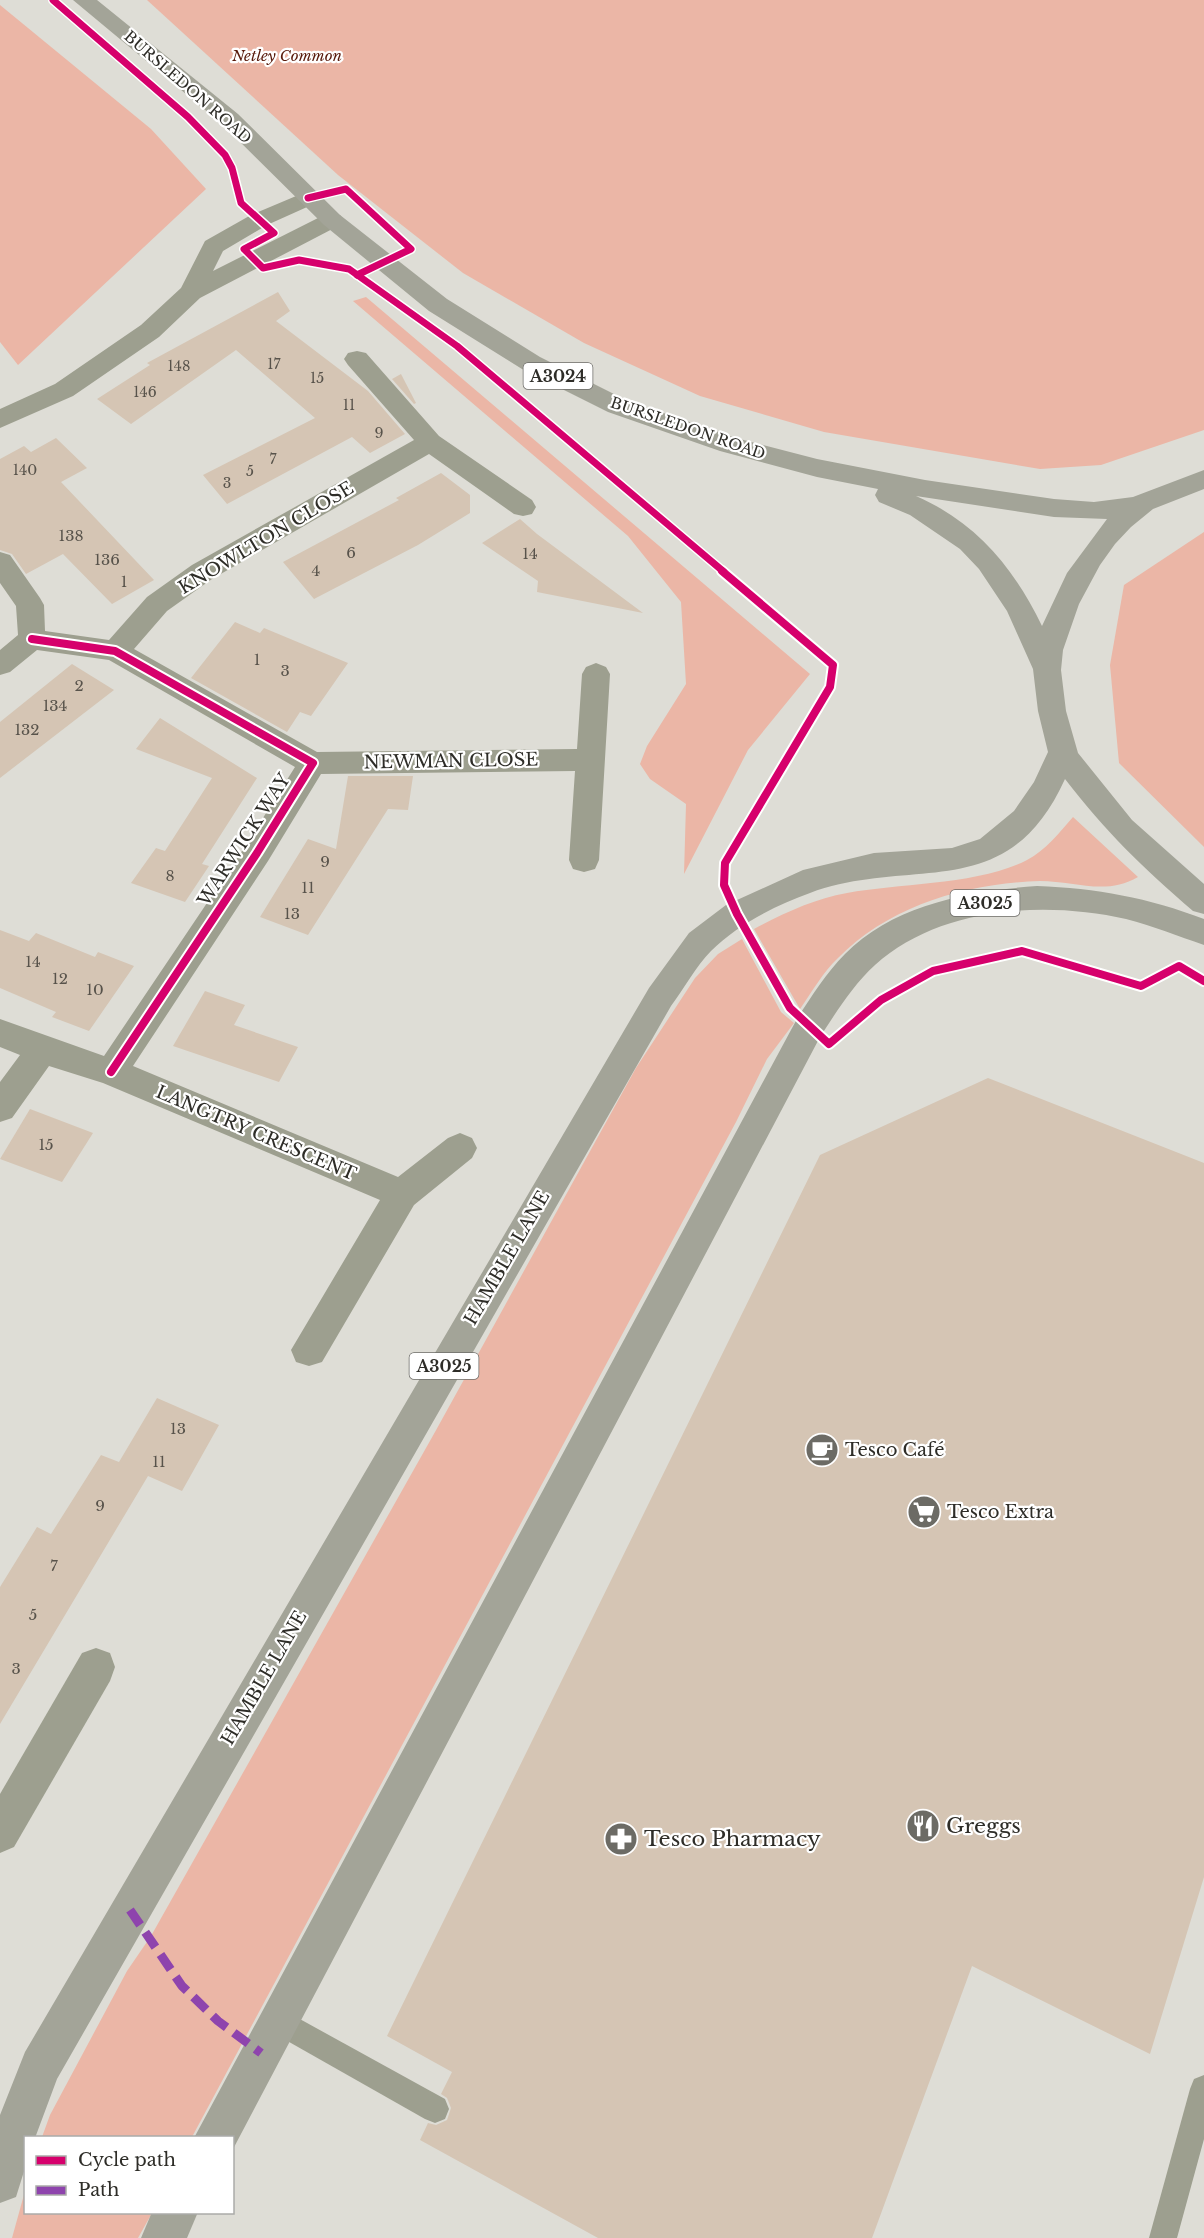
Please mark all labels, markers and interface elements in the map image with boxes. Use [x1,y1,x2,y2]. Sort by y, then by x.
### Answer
street label: BURSLEDON ROAD [120,26,256,148]
park label: Netley Common [231,46,342,65]
house number: 17 [267,355,282,373]
house number: 148 [168,357,190,375]
road number: A3024 [524,363,592,389]
house number: 15 [310,369,324,387]
house number: 146 [133,383,157,401]
street label: BURSLEDON ROAD [608,393,768,463]
house number: 11 [343,396,355,414]
house number: 9 [374,424,384,442]
house number: 7 [269,450,277,468]
house number: 140 [13,461,37,479]
house number: 5 [246,462,254,480]
house number: 3 [223,474,231,492]
street label: KNOWLTON CLOSE [174,477,358,599]
house number: 138 [58,526,84,545]
house number: 6 [346,543,356,562]
house number: 14 [522,544,538,563]
house number: 136 [94,550,120,569]
house number: 4 [312,561,320,580]
house number: 1 [121,572,127,591]
house number: 1 [254,650,260,669]
house number: 3 [280,661,290,680]
house number: 2 [74,676,84,695]
house number: 134 [43,696,67,715]
house number: 132 [14,720,40,739]
street label: NEWMAN CLOSE [364,748,538,774]
street label: WARWICK WAY [192,769,296,911]
house number: 9 [320,852,330,871]
house number: 8 [165,866,175,885]
house number: 11 [301,878,315,897]
road number: A3025 [950,890,1020,916]
house number: 13 [284,904,300,923]
house number: 14 [25,952,41,971]
house number: 12 [52,969,68,988]
house number: 10 [86,980,104,999]
street label: LANGTRY CRESCENT [153,1081,360,1185]
house number: 15 [38,1135,54,1154]
street label: HAMBLE LANE [460,1187,554,1329]
road number: A3025 [410,1353,478,1379]
house number: 13 [170,1419,186,1438]
cafe icon: Tesco Café [804,1432,840,1468]
place label: Tesco Café [845,1439,945,1461]
house number: 11 [152,1452,166,1471]
supermarket icon: Tesco Extra [906,1494,942,1530]
house number: 9 [95,1496,105,1515]
place label: Tesco Extra [947,1501,1054,1523]
house number: 7 [50,1556,58,1575]
house number: 5 [29,1605,37,1624]
street label: HAMBLE LANE [217,1607,311,1749]
house number: 3 [11,1659,21,1678]
restaurant icon: Greggs [905,1808,941,1844]
place label: Greggs [946,1813,1021,1839]
pharmacy icon: Tesco Pharmacy [603,1821,639,1857]
place label: Tesco Pharmacy [644,1826,821,1852]
legend [24,2136,234,2214]
text: Cycle path [78,2149,176,2171]
text: Path [78,2179,119,2201]

